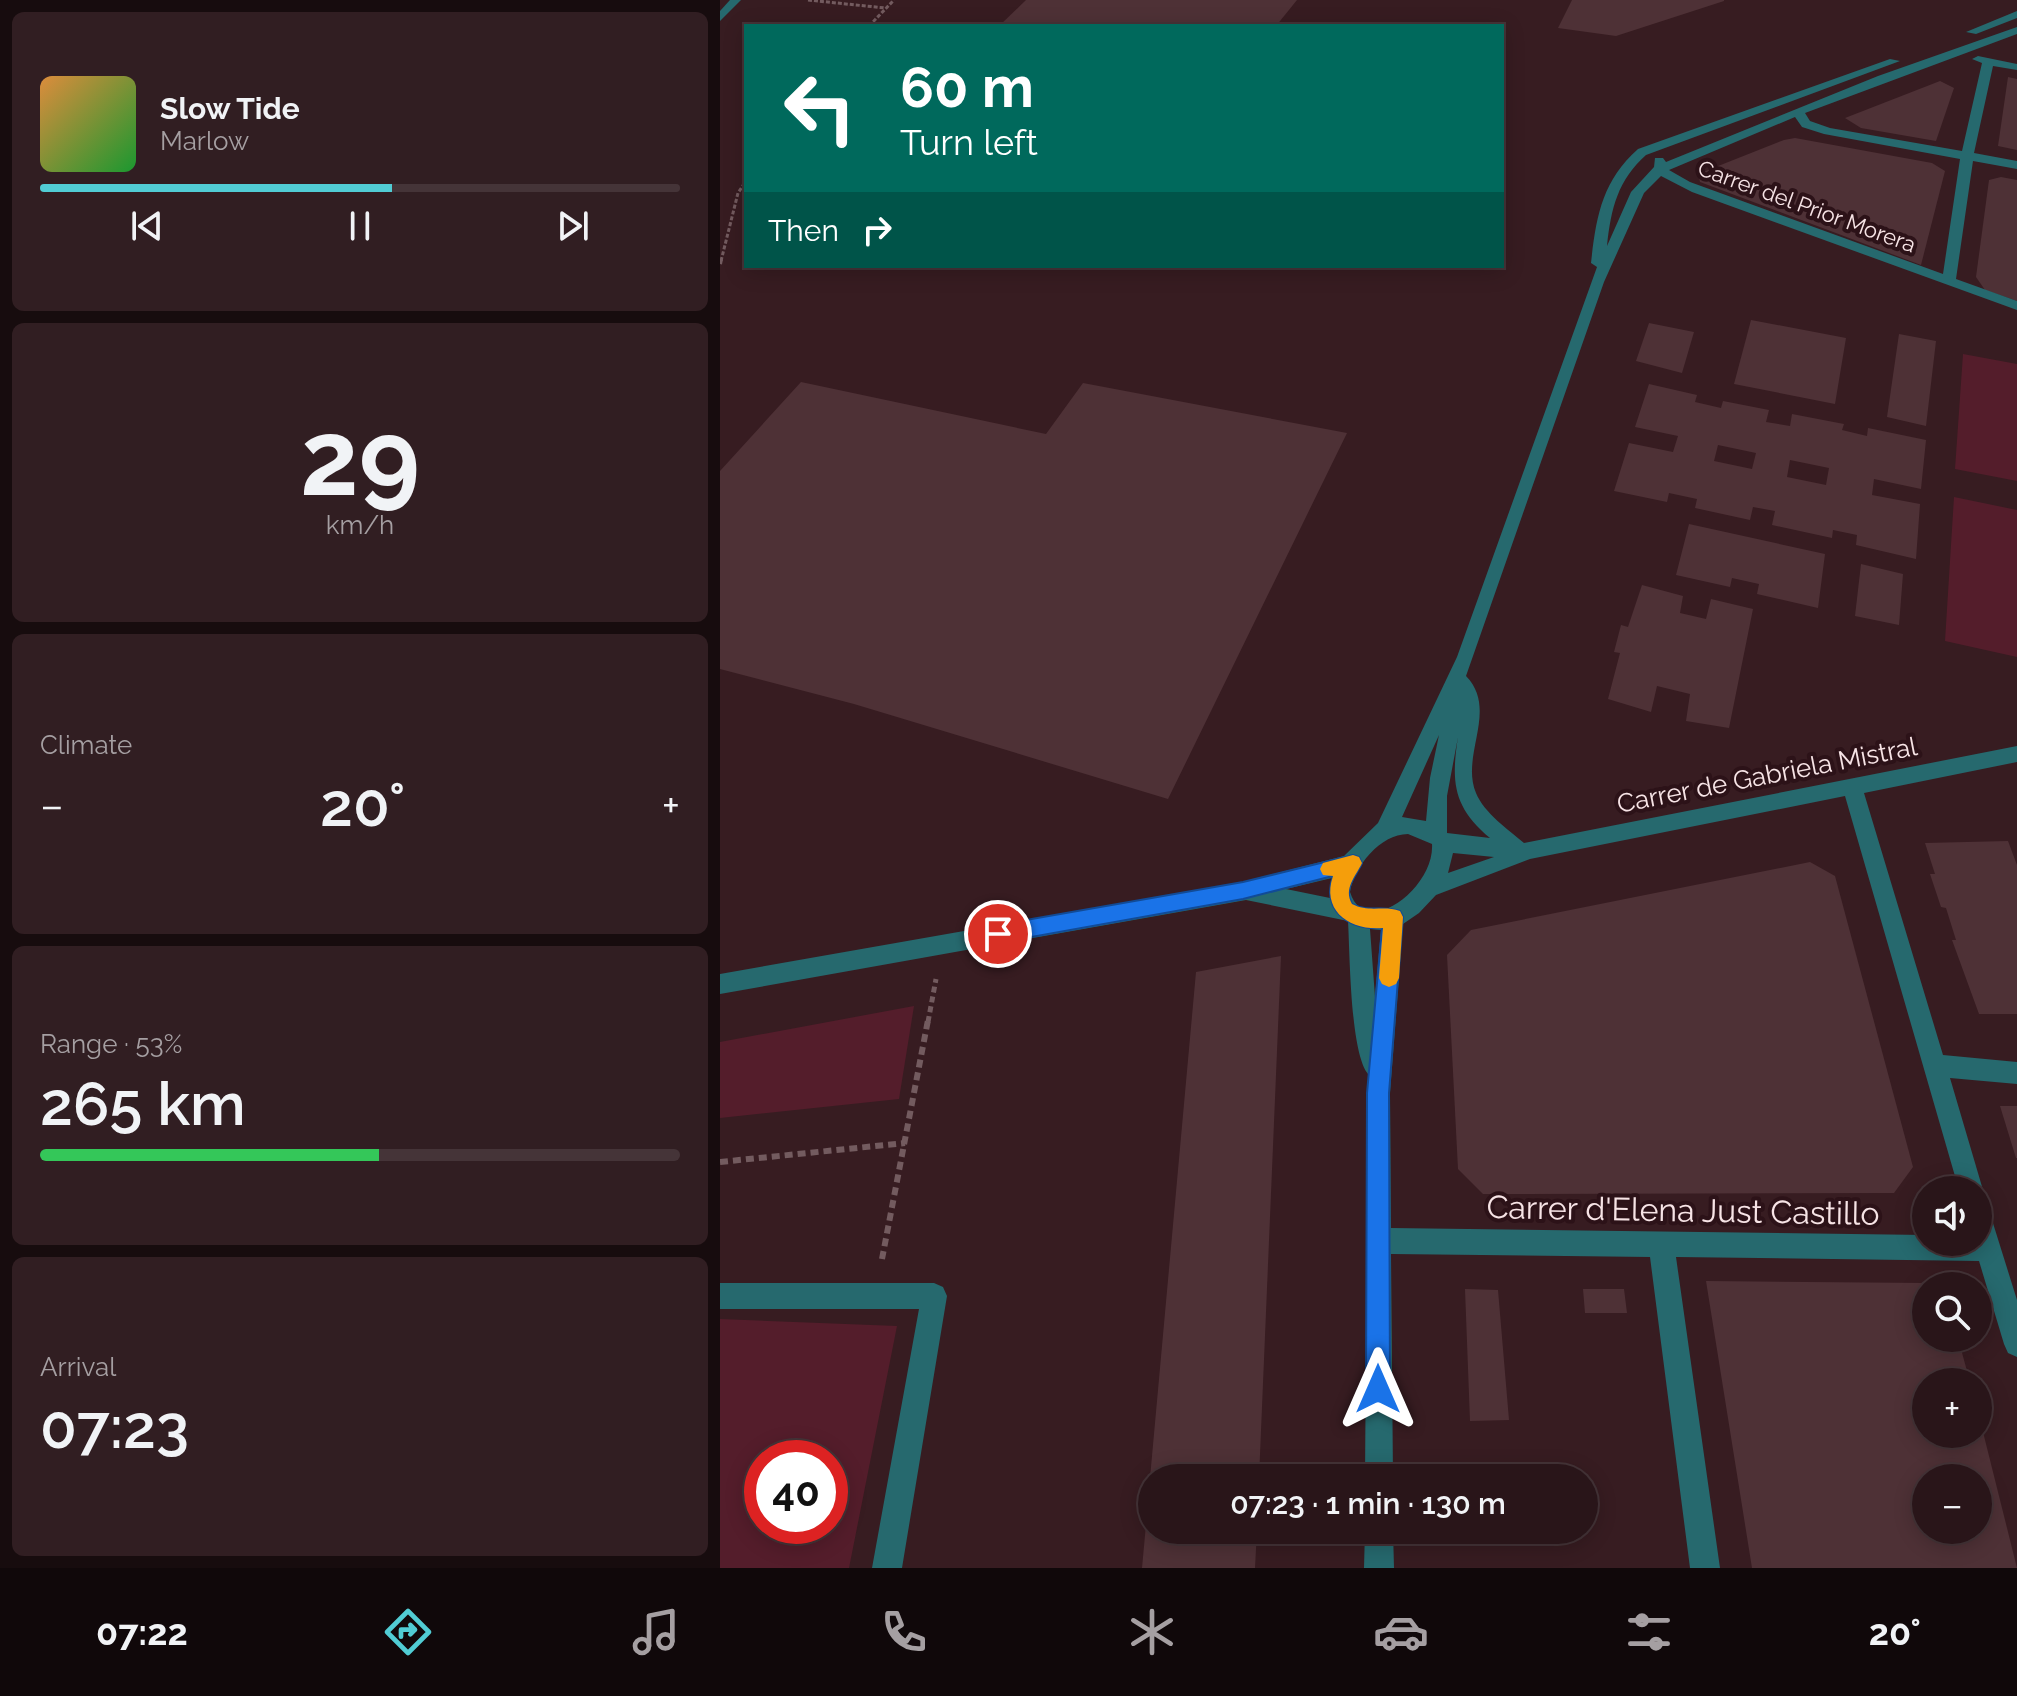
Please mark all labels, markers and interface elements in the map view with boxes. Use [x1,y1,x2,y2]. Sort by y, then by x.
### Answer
text: 60 m [900,54,1034,120]
icon: left [768,56,872,160]
text: Slow Tide [160,91,300,126]
text: Turn left [900,121,1038,163]
text: Marlow [160,126,249,156]
street label: Carrer del Prior Morera [1695,155,1919,257]
icon: previous [125,204,169,248]
icon: pause [338,204,382,248]
icon: next [551,204,595,248]
icon: right [855,208,899,252]
text: Then [768,213,839,248]
text: 29 [300,397,420,519]
text: km/h [326,510,394,540]
text: Climate [40,730,132,760]
street label: Carrer de Gabriela Mistral [1614,731,1921,819]
text: 20° [320,770,405,840]
text: − [40,780,64,831]
text: + [662,780,680,831]
pin [964,900,1032,968]
icon: arrive [976,912,1020,956]
text: Range · 53% [40,1029,182,1059]
text: 265 km [40,1069,246,1139]
map controls [1912,1176,1992,1544]
button: sound [1912,1176,1992,1256]
street label: Carrer d'Elena Just Castillo [1486,1188,1880,1232]
button: search [1912,1272,1992,1352]
position arrow [1336,1347,1420,1431]
text: Arrival [40,1352,116,1382]
button: + [1912,1368,1992,1448]
text: 07:23 [40,1392,189,1462]
speed limit sign: 40 [744,1440,848,1544]
button: − [1912,1464,1992,1544]
text: 07:23 · 1 min · 130 m [1230,1486,1506,1521]
icon: directions [380,1604,436,1660]
icon: music [628,1604,684,1660]
icon: phone [876,1604,932,1660]
icon: climate [1124,1604,1180,1660]
icon: car [1373,1604,1429,1660]
icon: filters [1621,1604,1677,1660]
text: 07:22 [96,1611,188,1653]
text: 20° [1869,1611,1921,1653]

